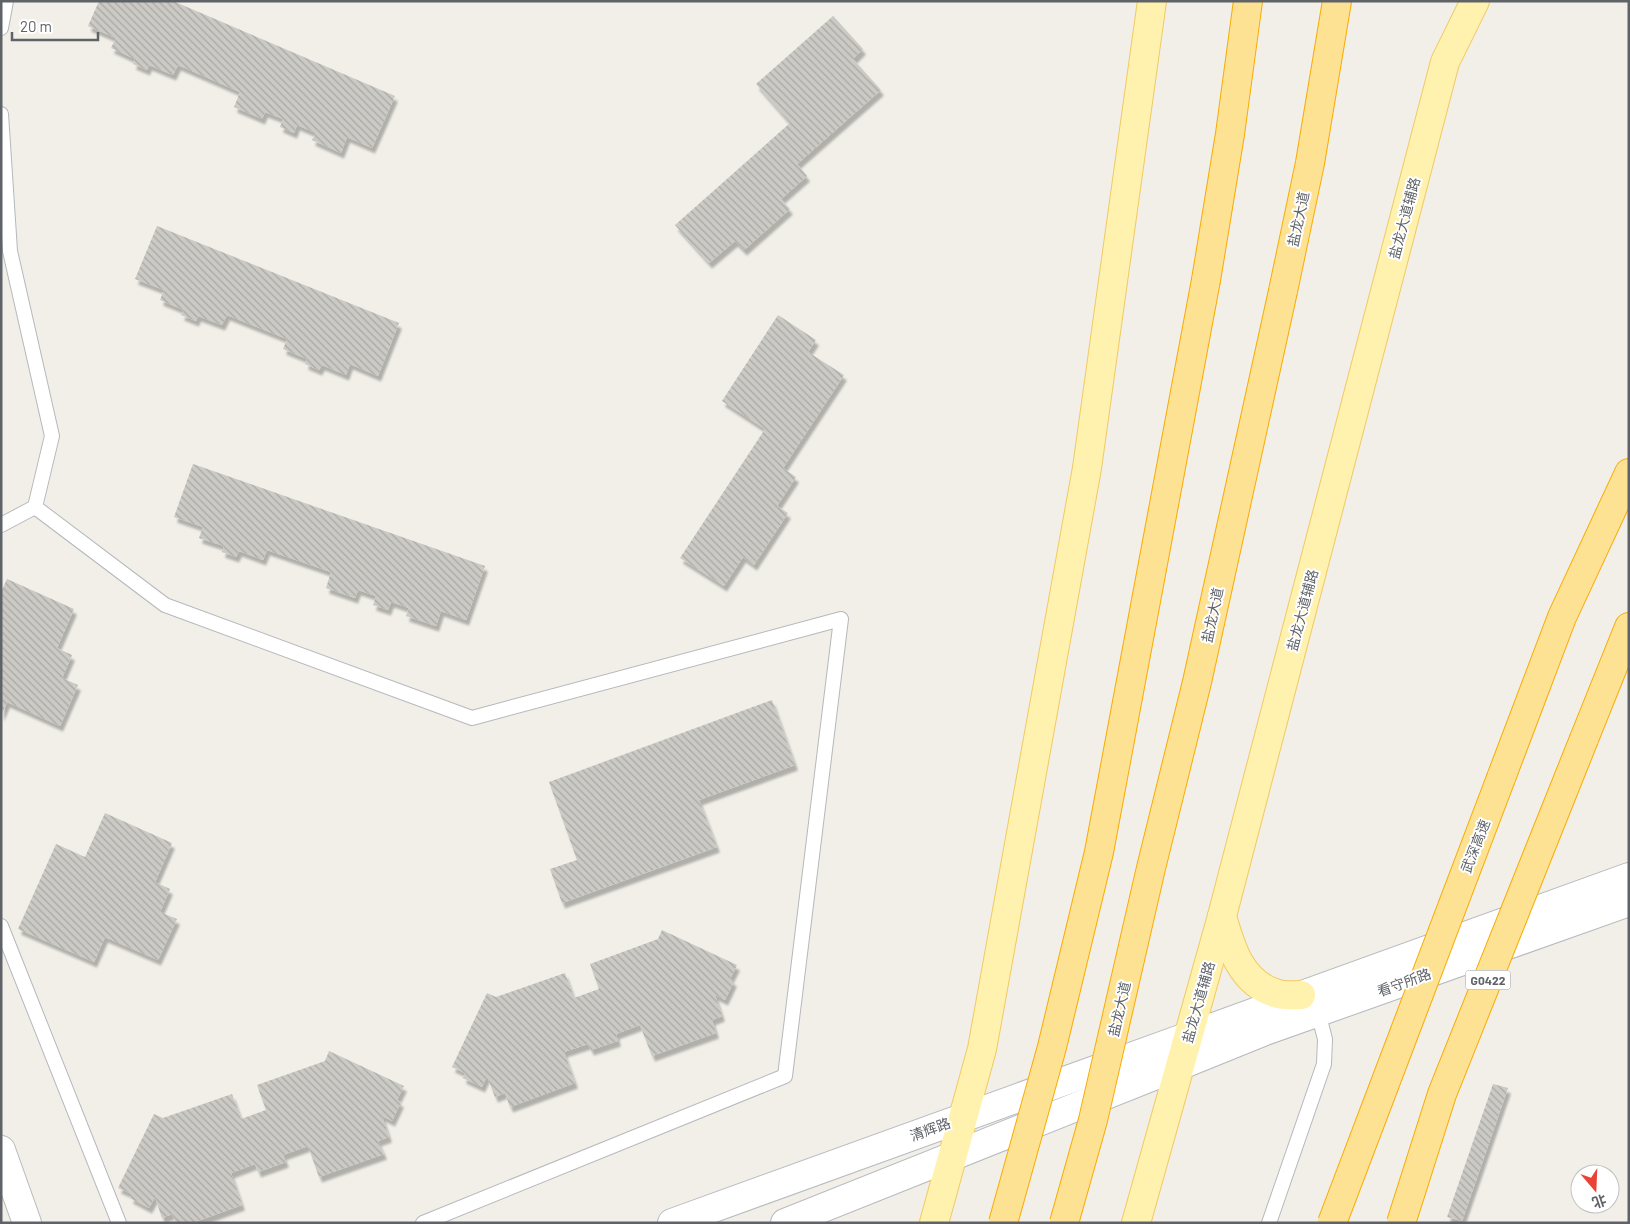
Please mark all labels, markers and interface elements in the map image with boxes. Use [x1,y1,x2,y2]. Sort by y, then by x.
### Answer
scale bar [12,10,99,42]
text: 20 m [20,17,52,35]
street label: 盐龙大道辅路 [1385,175,1423,261]
street label: 盐龙大道 [1284,190,1312,248]
street label: 盐龙大道辅路 [1283,567,1321,653]
street label: 盐龙大道 [1198,586,1226,644]
street label: 武深高速 [1457,817,1493,875]
street label: 盐龙大道辅路 [1178,959,1218,1045]
street label: 看守所路 [1375,964,1433,1000]
road number: G0422 [1466,970,1510,990]
street label: 盐龙大道 [1104,980,1134,1038]
street label: 清辉路 [907,1114,953,1144]
north arrow [1570,1164,1620,1214]
text: 北 [1590,1191,1609,1212]

